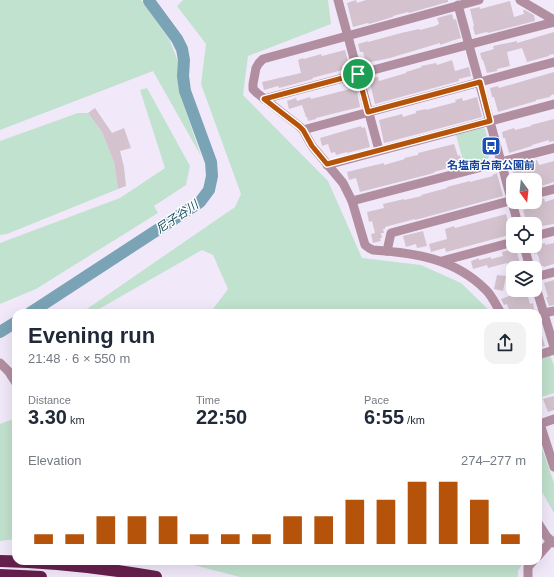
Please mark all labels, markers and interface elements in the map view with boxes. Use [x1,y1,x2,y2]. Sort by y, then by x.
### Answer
pin [341,57,375,91]
icon: arrive [347,63,369,85]
bus stop icon: 名塩南台南公園前 [480,135,502,157]
place label: 名塩南台南公園前 [447,159,535,171]
north arrow [506,173,542,209]
map controls [506,173,542,297]
water label: 尼子谷川 [153,197,202,236]
button: locate [506,217,542,253]
button: layers [506,261,542,297]
button: share [484,322,526,364]
text: Evening run [28,323,155,348]
text: 21:48 · 6 × 550 m [28,351,130,366]
text: Distance [28,394,71,406]
text: Time [196,394,220,406]
text: Pace [364,394,389,406]
text: 3.30 [28,406,67,428]
text: 22:50 [196,406,247,428]
text: 6:55 [364,406,404,428]
text: km [67,414,85,426]
text: /km [404,414,425,426]
text: Elevation [28,453,81,468]
text: 274–277 m [461,453,526,468]

